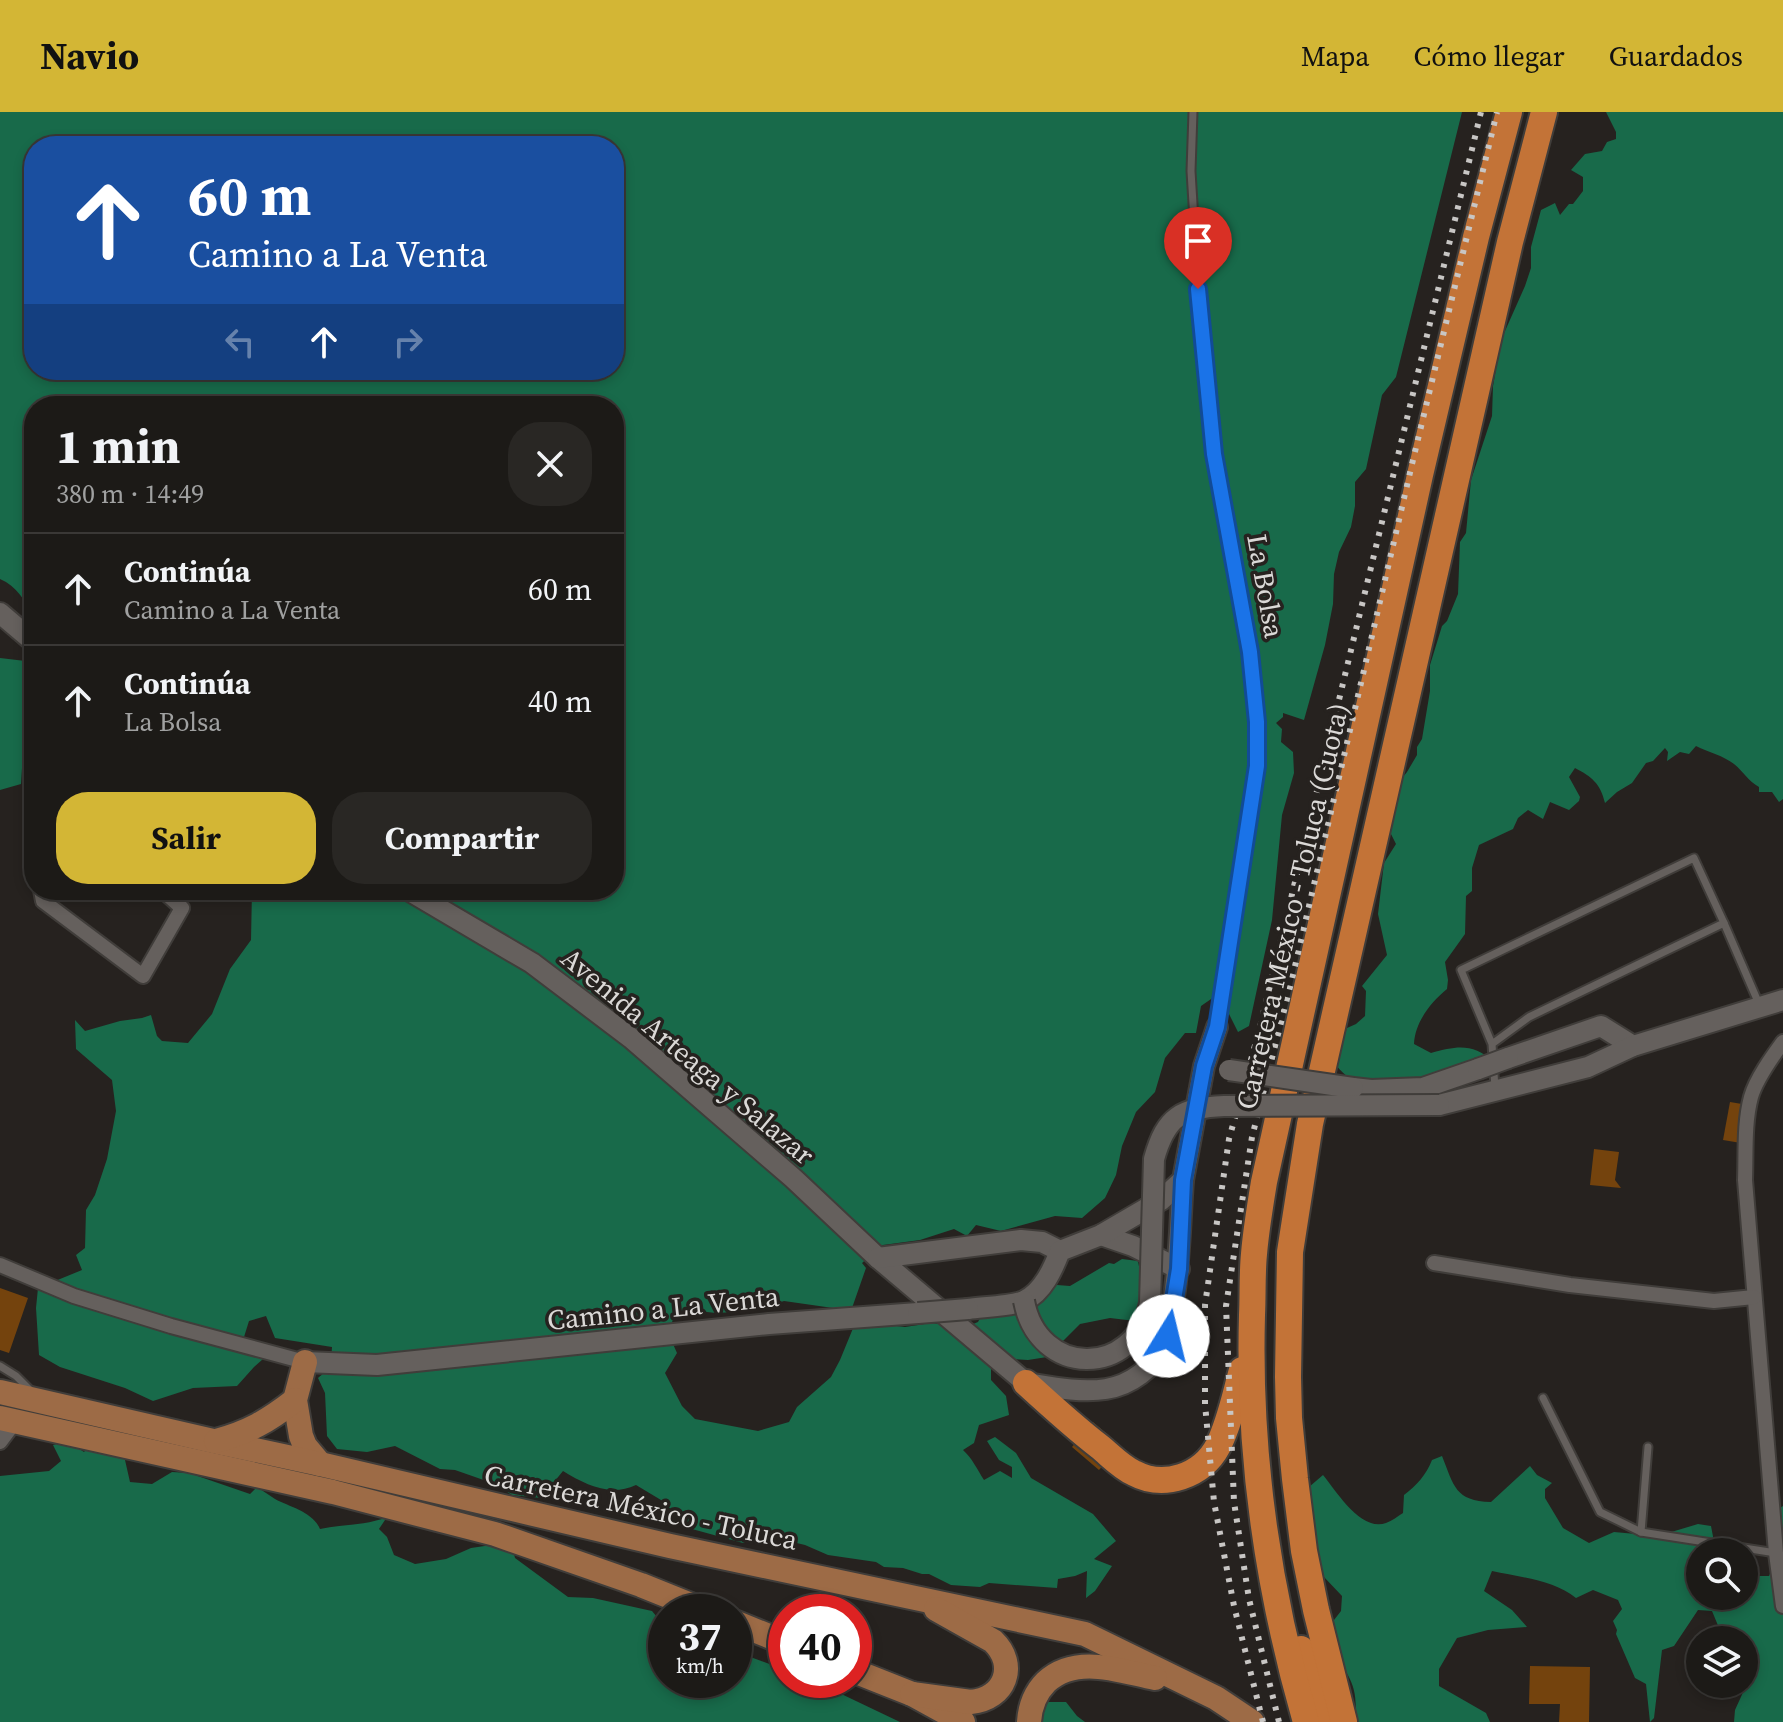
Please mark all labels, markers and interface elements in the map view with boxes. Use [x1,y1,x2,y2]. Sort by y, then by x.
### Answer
text: Navio [40,30,139,82]
text: Mapa [1301,37,1370,75]
text: Cómo llegar [1414,37,1565,75]
text: Guardados [1609,37,1743,75]
text: 60 m [188,157,311,234]
icon: ahead [56,168,160,272]
pin [1164,207,1232,289]
icon: arrive [1176,219,1220,263]
text: Camino a La Venta [188,230,488,279]
icon: left [218,320,262,364]
icon: ahead [302,320,346,364]
icon: right [386,320,430,364]
text: 1 min [56,413,181,479]
button: close [508,422,592,506]
text: 380 m · 14:49 [56,476,204,512]
street label: La Bolsa [1238,531,1294,642]
text: Continúa [124,551,251,592]
icon: ahead [56,567,100,611]
text: 60 m [528,569,592,610]
text: Camino a La Venta [124,592,340,628]
text: Continúa [124,663,251,704]
icon: ahead [56,679,100,723]
text: 40 m [528,681,592,722]
street label: Carretera México - Toluca (Cuota) [1227,699,1357,1113]
text: La Bolsa [124,704,221,740]
button: Salir [56,792,316,884]
button: Compartir [332,792,592,884]
street label: Avenida Arteaga y Salazar [553,939,823,1173]
street label: Camino a La Venta [545,1277,782,1339]
position arrow [1126,1294,1210,1378]
street label: Carretera México - Toluca [481,1455,802,1559]
map controls [1686,1538,1758,1698]
button: search [1686,1538,1758,1610]
speed limit sign: 40 [768,1594,872,1698]
text: 37 [678,1609,722,1663]
button: layers [1686,1626,1758,1698]
text: km/h [676,1652,724,1680]

